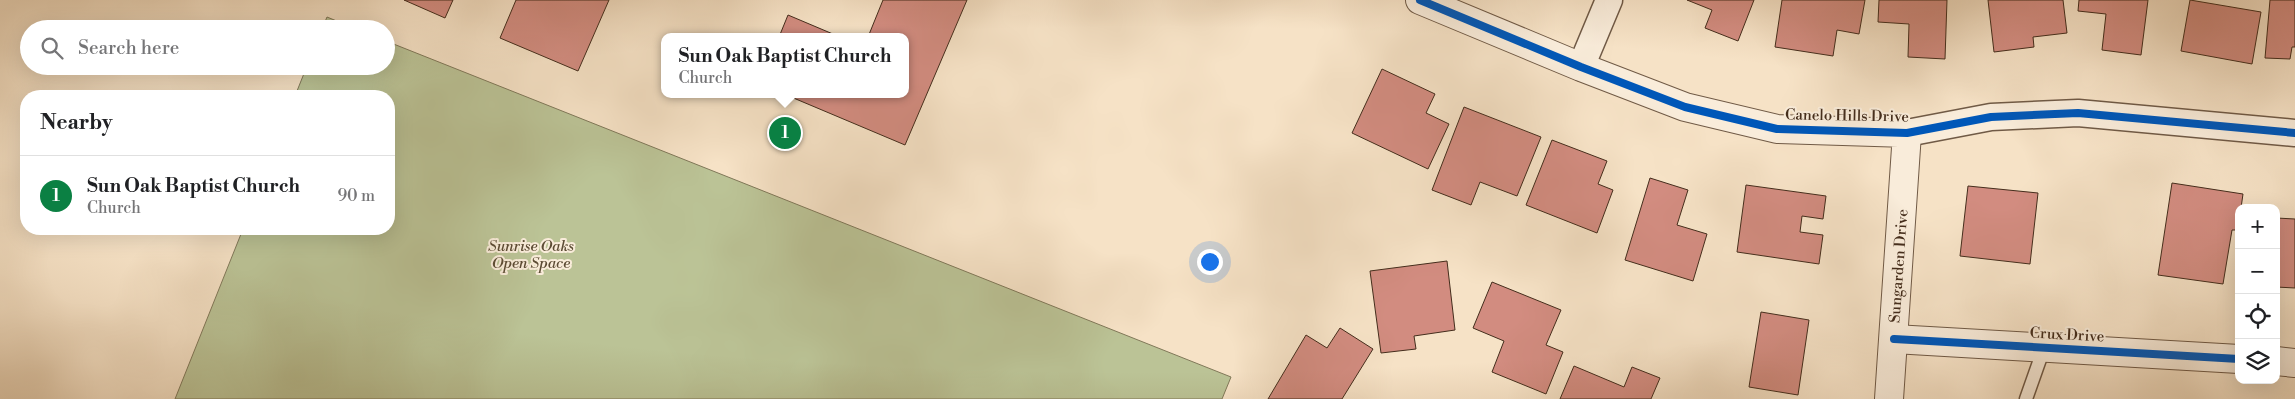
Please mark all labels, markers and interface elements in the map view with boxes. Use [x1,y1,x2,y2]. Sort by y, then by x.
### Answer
search box [20,20,395,75]
popup [661,33,909,98]
icon: search [38,34,66,62]
text: Search here [78,36,179,60]
text: Sun Oak Baptist Church [678,44,892,68]
text: Church [678,68,732,88]
street label: Canelo Hills Drive [1785,105,1909,127]
text: Nearby [40,110,113,136]
pin: 1 [769,114,801,152]
text: Sun Oak Baptist Church [87,174,300,198]
text: 1 [52,186,60,206]
text: 90 m [337,186,375,206]
text: Church [87,198,141,218]
map controls [2235,204,2280,384]
button: + [2235,204,2280,249]
street label: Sungarden Drive [1886,208,1912,324]
park label: Sunrise Oaks Open Space [488,237,574,273]
your location [1197,249,1223,275]
button: − [2235,249,2280,294]
button: locate [2235,294,2280,339]
street label: Crux Drive [2029,324,2105,346]
button: layers [2235,339,2280,384]

